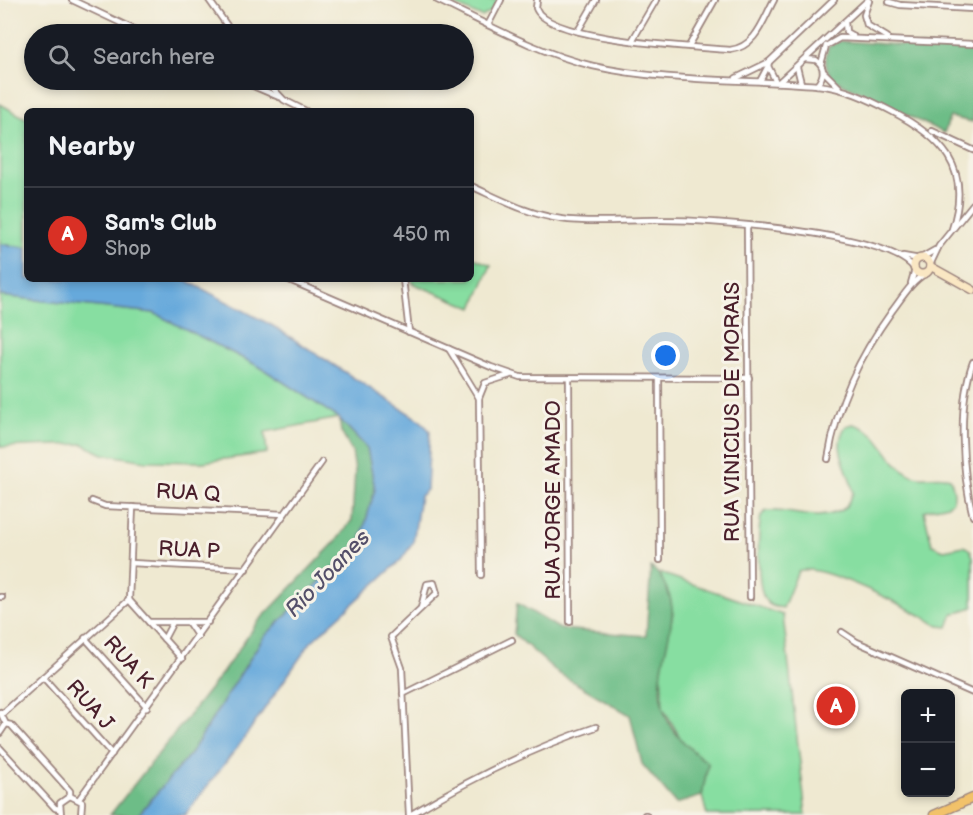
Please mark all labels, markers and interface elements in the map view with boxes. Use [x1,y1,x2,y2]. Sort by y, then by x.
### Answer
search box [24,24,474,90]
icon: search [45,41,78,74]
text: Search here [93,44,215,71]
text: Nearby [48,132,135,163]
text: Sam's Club [105,210,217,237]
text: A [61,223,74,247]
text: 450 m [393,223,450,247]
text: Shop [105,237,151,261]
street label: RUA VINICIUS DE MORAIS [720,282,745,542]
your location [651,341,680,370]
street label: RUA JORGE AMADO [541,400,566,600]
street label: RUA Q [155,479,222,507]
water label: Rio Joanes [280,525,376,623]
street label: RUA P [158,536,220,564]
street label: RUA K [98,631,158,694]
street label: RUA J [61,675,119,736]
pin: A [816,684,856,728]
map controls [901,689,955,797]
button: + [901,689,955,743]
button: − [901,743,955,797]

